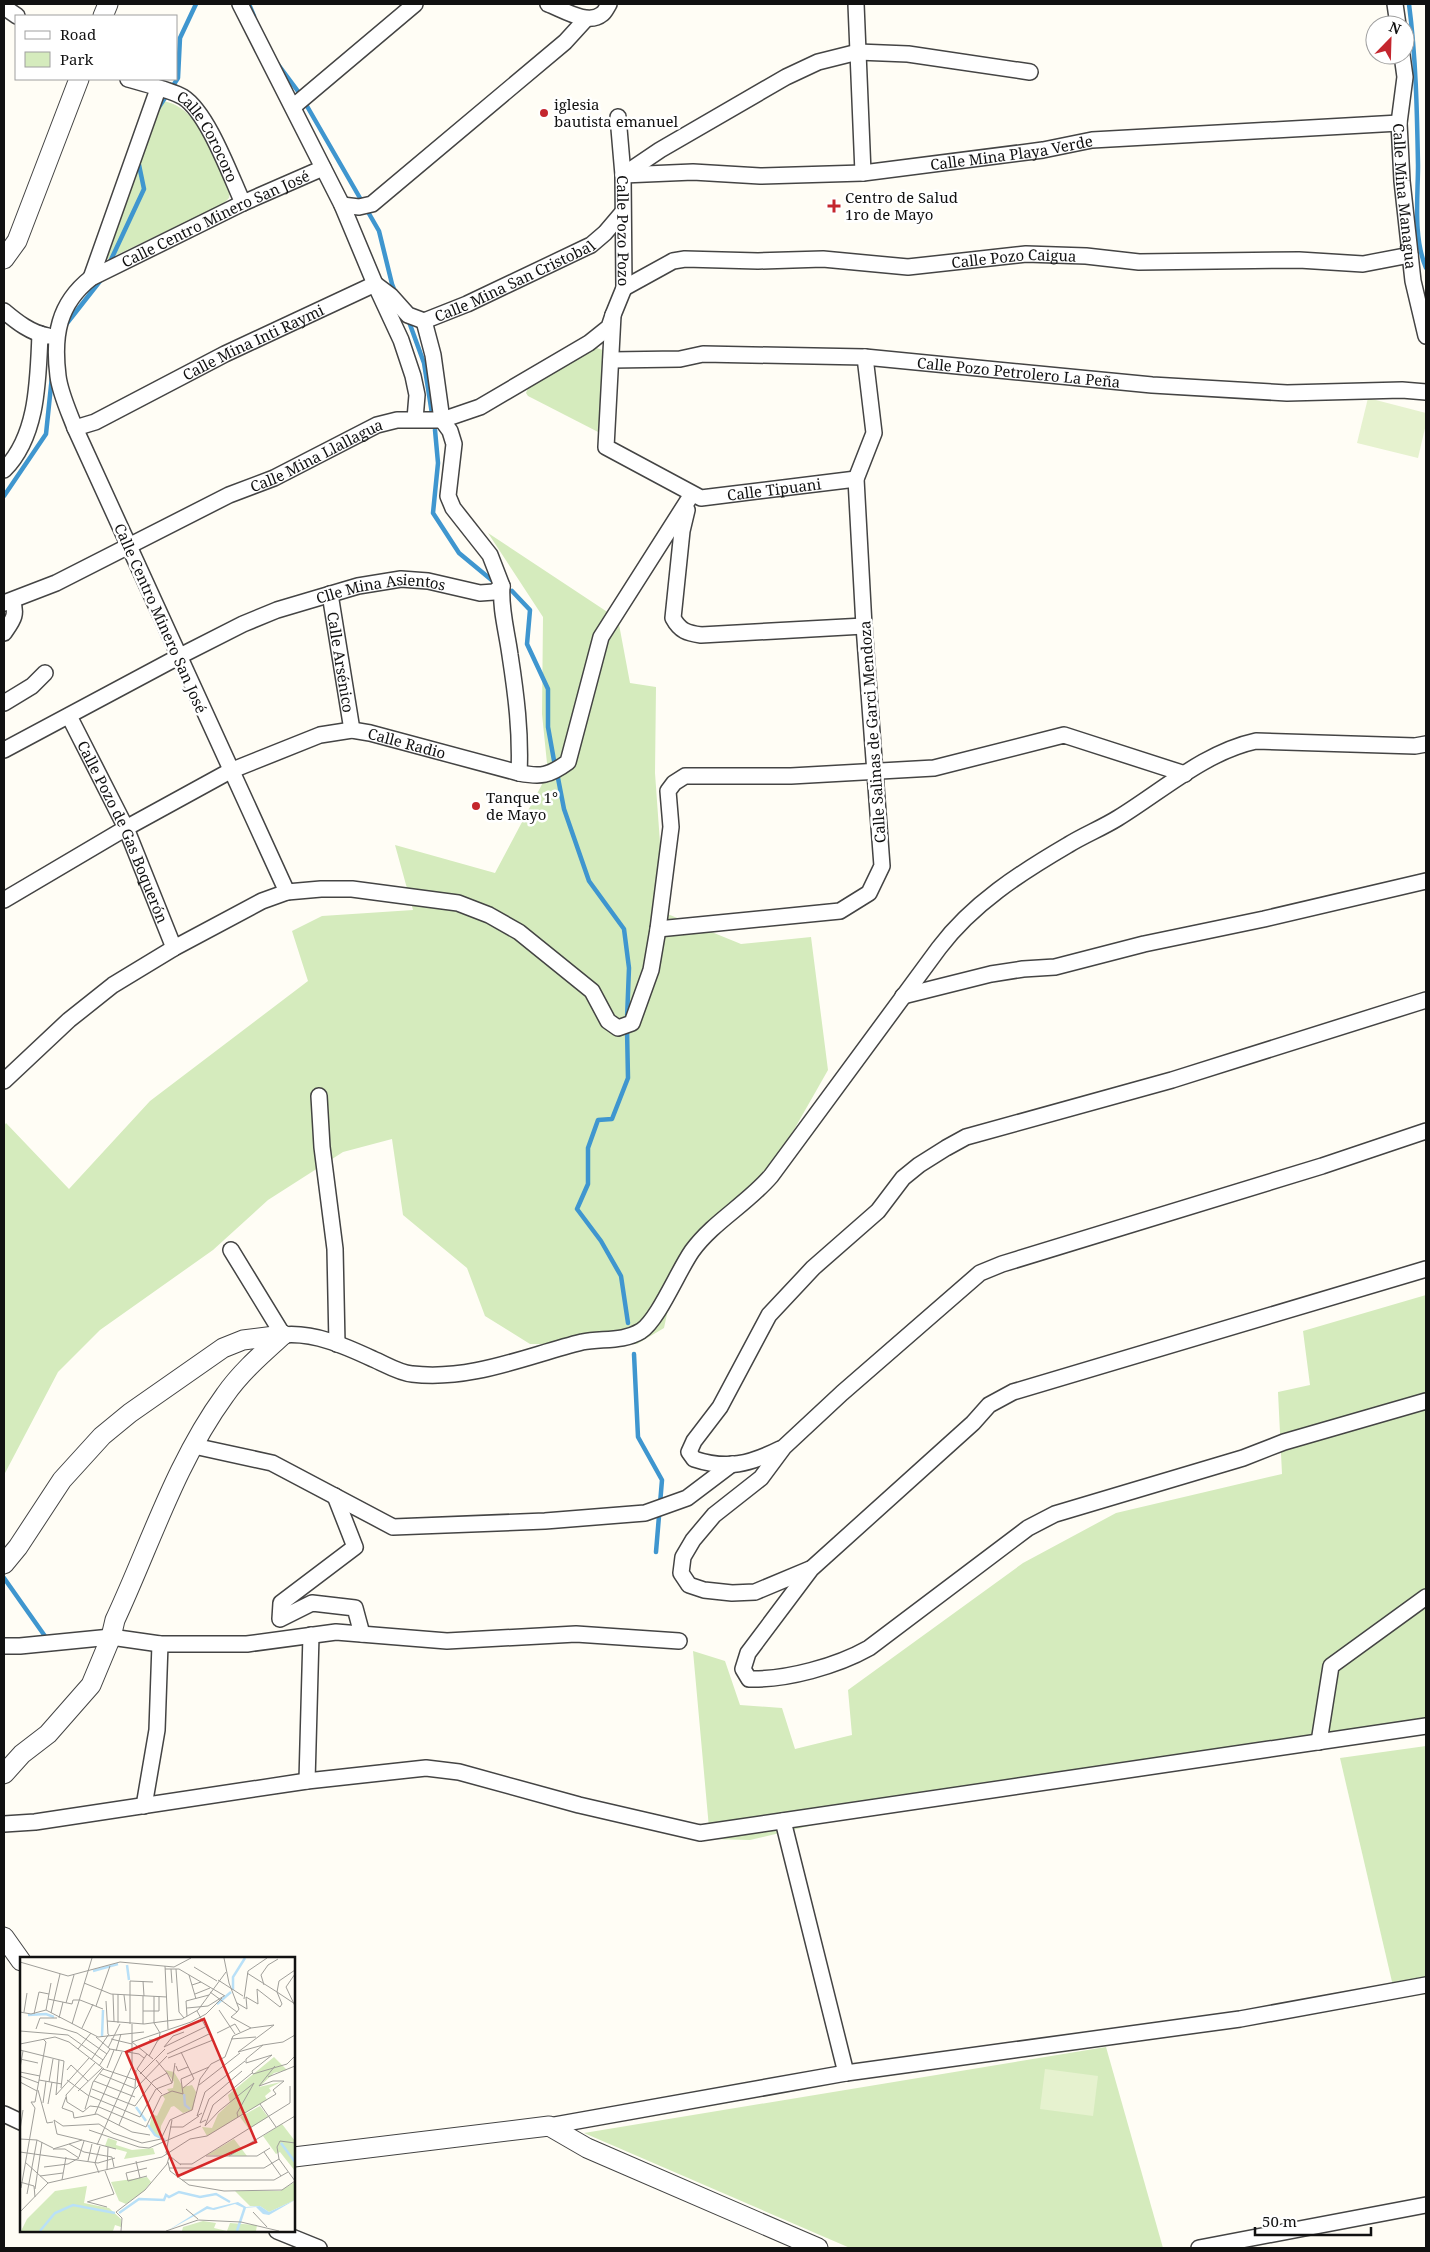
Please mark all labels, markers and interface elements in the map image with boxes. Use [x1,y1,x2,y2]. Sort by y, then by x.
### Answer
legend [15,15,178,80]
north arrow [1365,15,1415,65]
text: N [1386,17,1404,38]
text: Road [60,24,96,44]
text: Park [60,49,94,69]
street label: Calle Corocoro [174,86,243,185]
place label: iglesia bautista emanuel [554,94,679,131]
marker: iglesia bautista emanuel [538,107,550,119]
street label: Calle Mina Managua [1389,123,1422,270]
street label: Calle Mina Playa Verde [929,130,1094,174]
street label: Calle Centro Minero San José [118,165,313,271]
street label: Calle Pozo Pozo [613,175,634,286]
place label: Centro de Salud 1ro de Mayo [845,187,958,224]
marker: Centro de Salud 1ro de Mayo [827,199,841,213]
street label: Calle Mina San Cristobal [431,236,600,326]
street label: Calle Pozo Caigua [950,244,1077,272]
street label: Calle Mina Inti Raymi [179,299,327,385]
street label: Calle Pozo Petrolero La Peña [916,352,1121,392]
street label: Calle Mina Llallagua [247,414,385,496]
street label: Calle Tipuani [726,473,822,505]
street label: Calle Centro Minero San José [110,520,212,716]
street label: Clle Mina Asientos [314,569,448,608]
street label: Calle Arsénico [323,610,359,714]
street label: Calle Salinas de Garci Mendoza [854,620,890,844]
street label: Calle Radio [366,723,448,763]
street label: Calle Pozo de Gas Boquerón [73,737,173,926]
place label: Tanque 1° de Mayo [486,787,558,824]
marker: Tanque 1° de Mayo [470,800,482,812]
inset map [20,1957,295,2232]
scale bar [1255,2204,1371,2236]
text: 50 m [1262,2211,1297,2231]

